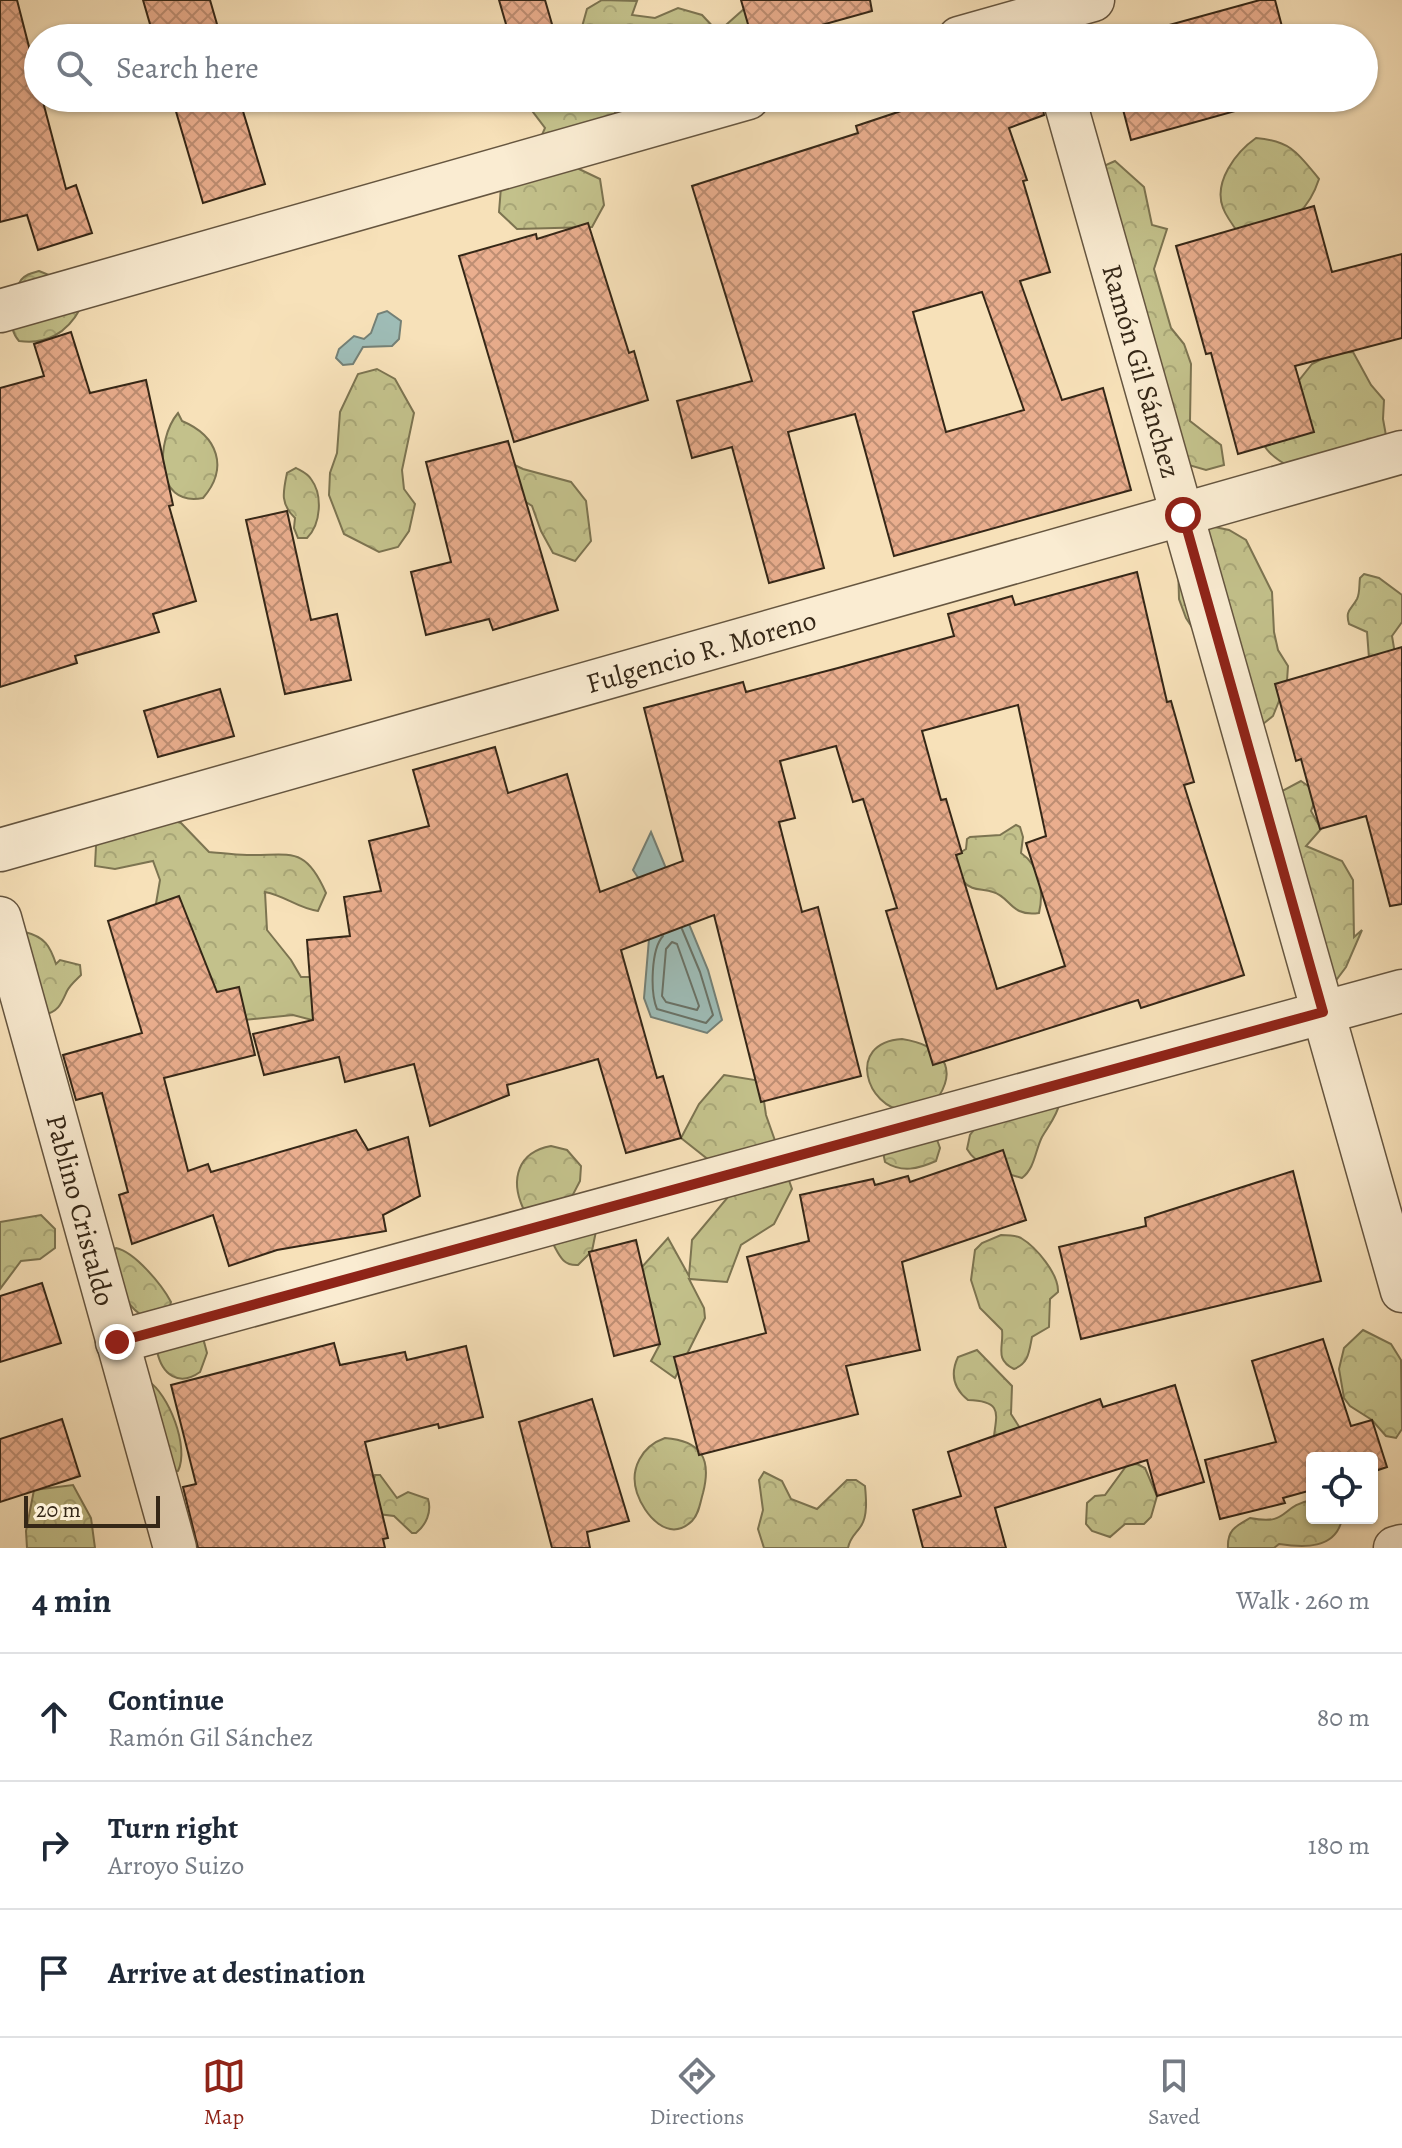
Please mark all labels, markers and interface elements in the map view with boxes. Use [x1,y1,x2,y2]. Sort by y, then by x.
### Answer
search box [24,24,1378,112]
icon: search [52,46,96,90]
text: Search here [116,48,259,88]
street label: Ramón Gil Sánchez [1092,260,1190,483]
route start [1165,497,1201,533]
street label: Fulgencio R. Moreno [582,601,821,703]
street label: Pablino Cristaldo [36,1110,124,1310]
route end [99,1324,135,1360]
map controls [1306,1452,1378,1524]
button: locate [1306,1452,1378,1524]
scale bar [24,1492,160,1528]
text: 20 m [36,1495,81,1525]
text: 4 min [32,1577,111,1624]
text: Walk · 260 m [1236,1583,1370,1618]
text: Continue [108,1680,224,1720]
icon: ahead [32,1695,76,1739]
text: 80 m [1317,1700,1370,1735]
text: Ramón Gil Sánchez [108,1720,313,1755]
text: Turn right [108,1808,238,1848]
icon: right [32,1823,76,1867]
text: 180 m [1308,1828,1370,1863]
text: Arroyo Suizo [108,1848,244,1883]
icon: arrive [32,1951,76,1995]
text: Arrive at destination [108,1953,365,1993]
tab: Map [202,2054,246,2132]
tab: Directions [650,2054,744,2132]
tab: Saved [1148,2054,1200,2132]

